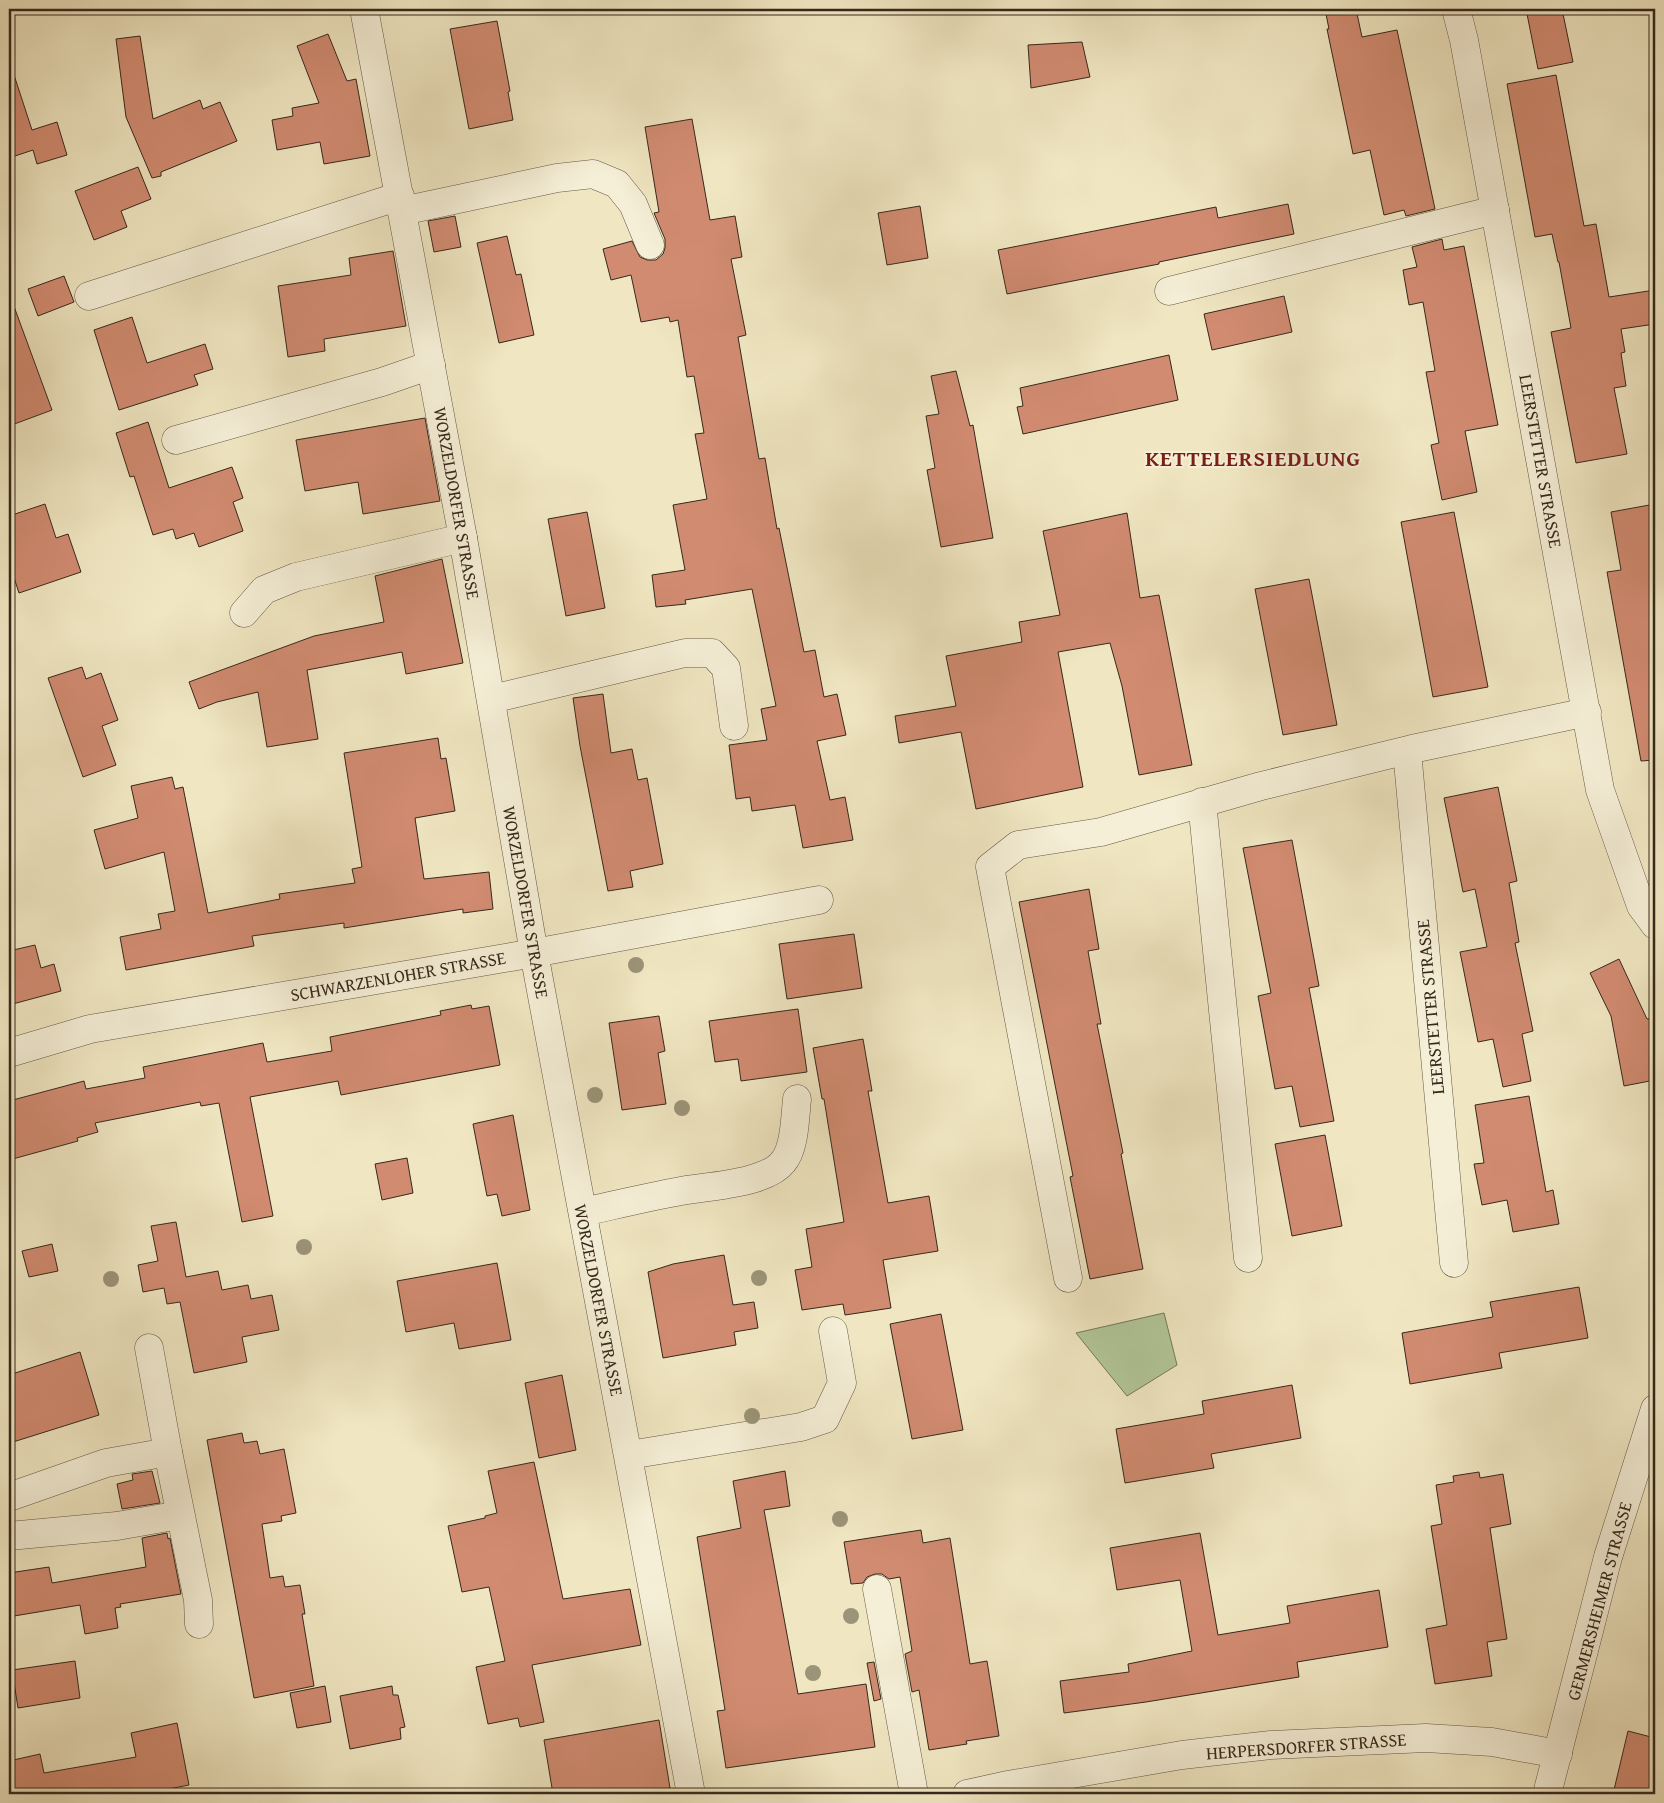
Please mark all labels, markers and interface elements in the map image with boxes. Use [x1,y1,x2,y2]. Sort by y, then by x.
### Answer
street label: LEERSTETTER STRASSE [1512,372,1570,550]
street label: WORZELDORFER STRASSE [427,405,487,601]
district label: KETTELERSIEDLUNG [1145,442,1361,474]
street label: WORZELDORFER STRASSE [496,804,556,1000]
street label: LEERSTETTER STRASSE [1409,918,1451,1096]
street label: SCHWARZENLOHER STRASSE [288,944,508,1008]
street label: WORZELDORFER STRASSE [567,1202,631,1398]
street label: GERMERSHEIMER STRASSE [1559,1499,1639,1703]
street label: HERPERSDORFER STRASSE [1205,1726,1407,1766]

